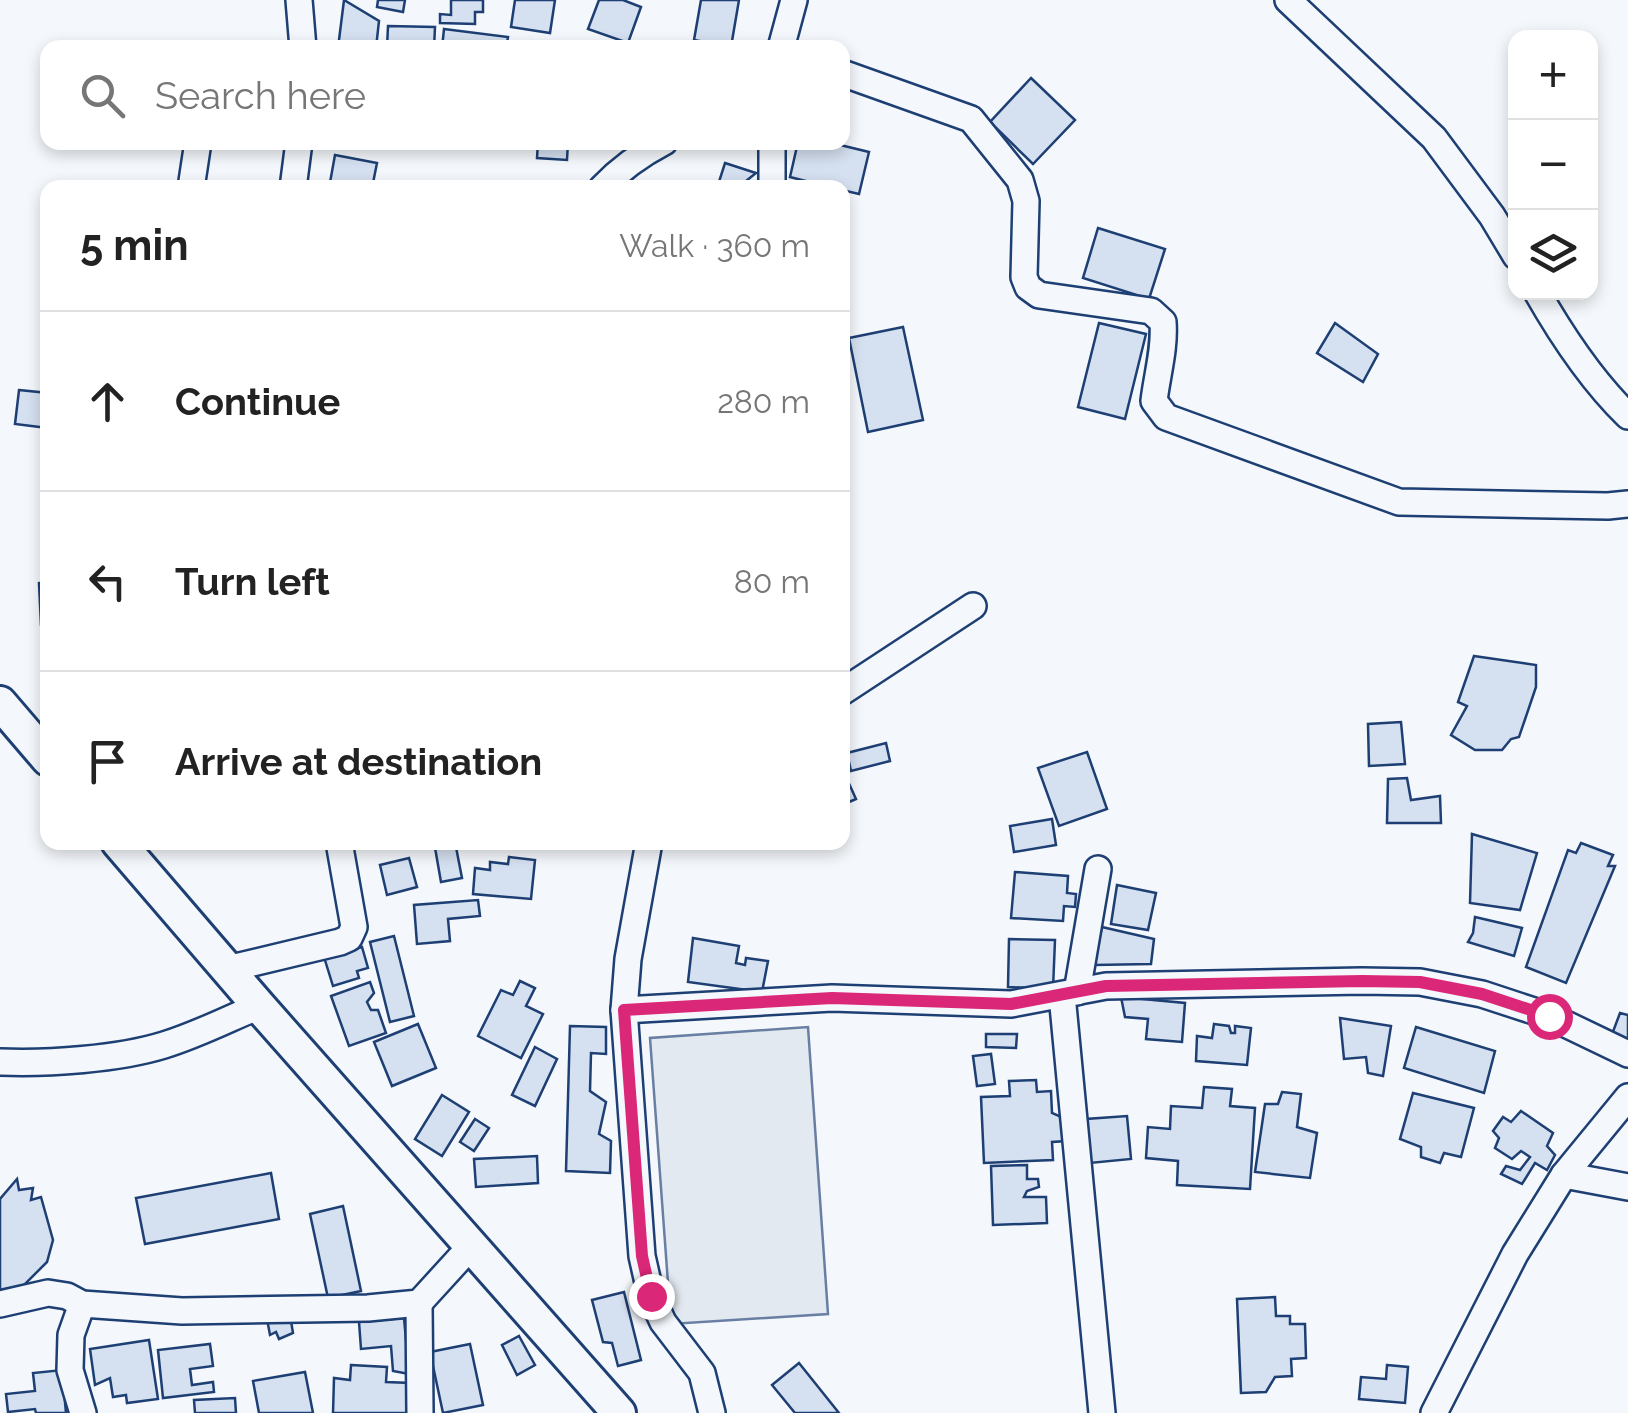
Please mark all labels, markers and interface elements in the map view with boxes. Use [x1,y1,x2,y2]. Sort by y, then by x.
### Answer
map controls [1508,30,1598,300]
button: + [1508,30,1598,120]
search box [40,40,850,150]
icon: search [75,68,130,123]
text: Search here [155,73,366,118]
button: − [1508,120,1598,210]
button: layers [1508,210,1598,300]
text: 5 min [80,221,189,270]
text: Walk · 360 m [619,227,810,264]
icon: ahead [80,374,135,429]
text: Continue [175,379,340,424]
text: 280 m [717,383,810,420]
icon: left [80,554,135,609]
text: Turn left [175,559,330,604]
text: 80 m [734,563,810,600]
icon: arrive [80,734,135,789]
text: Arrive at destination [175,739,542,784]
route start [1527,994,1573,1040]
route end [629,1274,675,1320]

